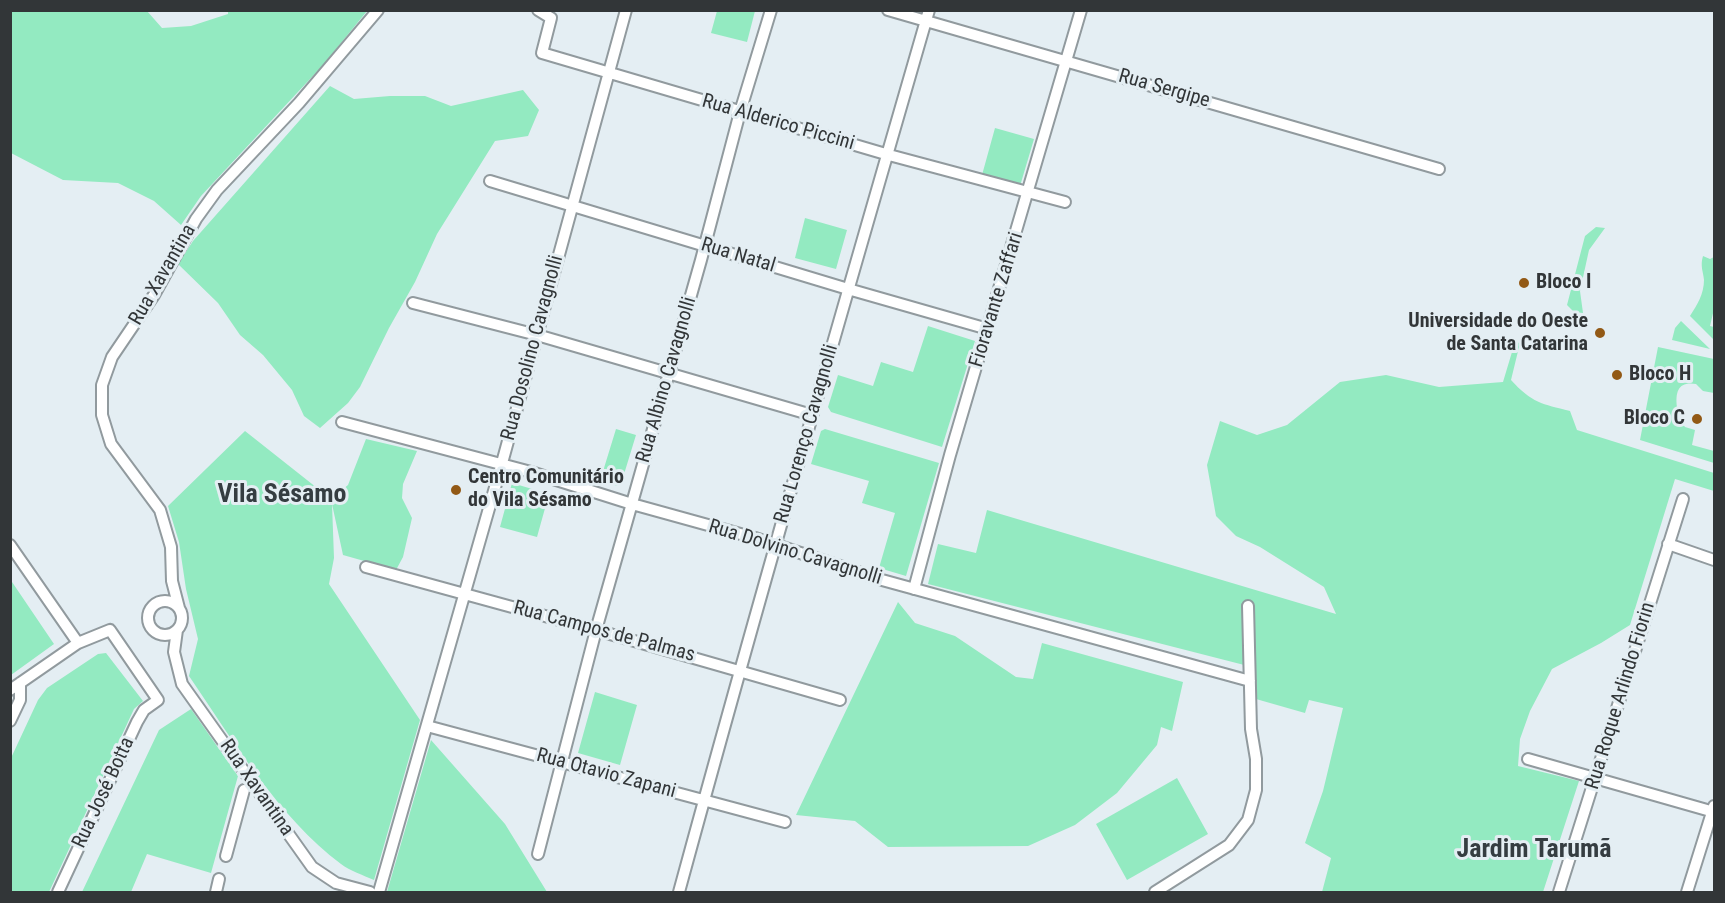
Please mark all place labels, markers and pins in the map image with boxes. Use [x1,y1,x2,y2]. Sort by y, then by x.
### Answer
place label: Bloco I [1536,271,1591,295]
marker: Bloco I [1517,276,1531,290]
place label: Universidade do Oeste de Santa Catarina [1408,310,1588,357]
marker: Universidade do Oeste de Santa Catarina [1593,326,1607,340]
place label: Bloco H [1629,363,1691,387]
marker: Bloco H [1610,368,1624,382]
place label: Bloco C [1624,407,1685,431]
marker: Bloco C [1690,412,1704,426]
place label: Centro Comunitário do Vila Sésamo [468,466,624,513]
marker: Centro Comunitário do Vila Sésamo [449,483,463,497]

